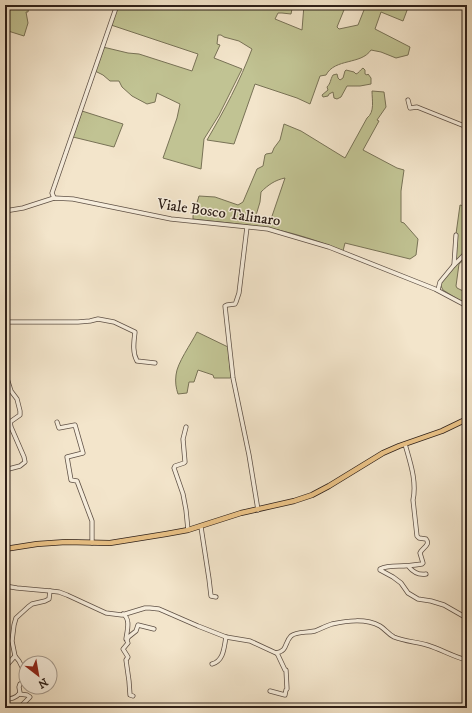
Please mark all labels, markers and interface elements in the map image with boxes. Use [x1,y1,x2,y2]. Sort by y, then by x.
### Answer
street label: Viale Bosco Talinaro [155,194,282,231]
north arrow [18,655,58,695]
text: N [35,674,50,691]

